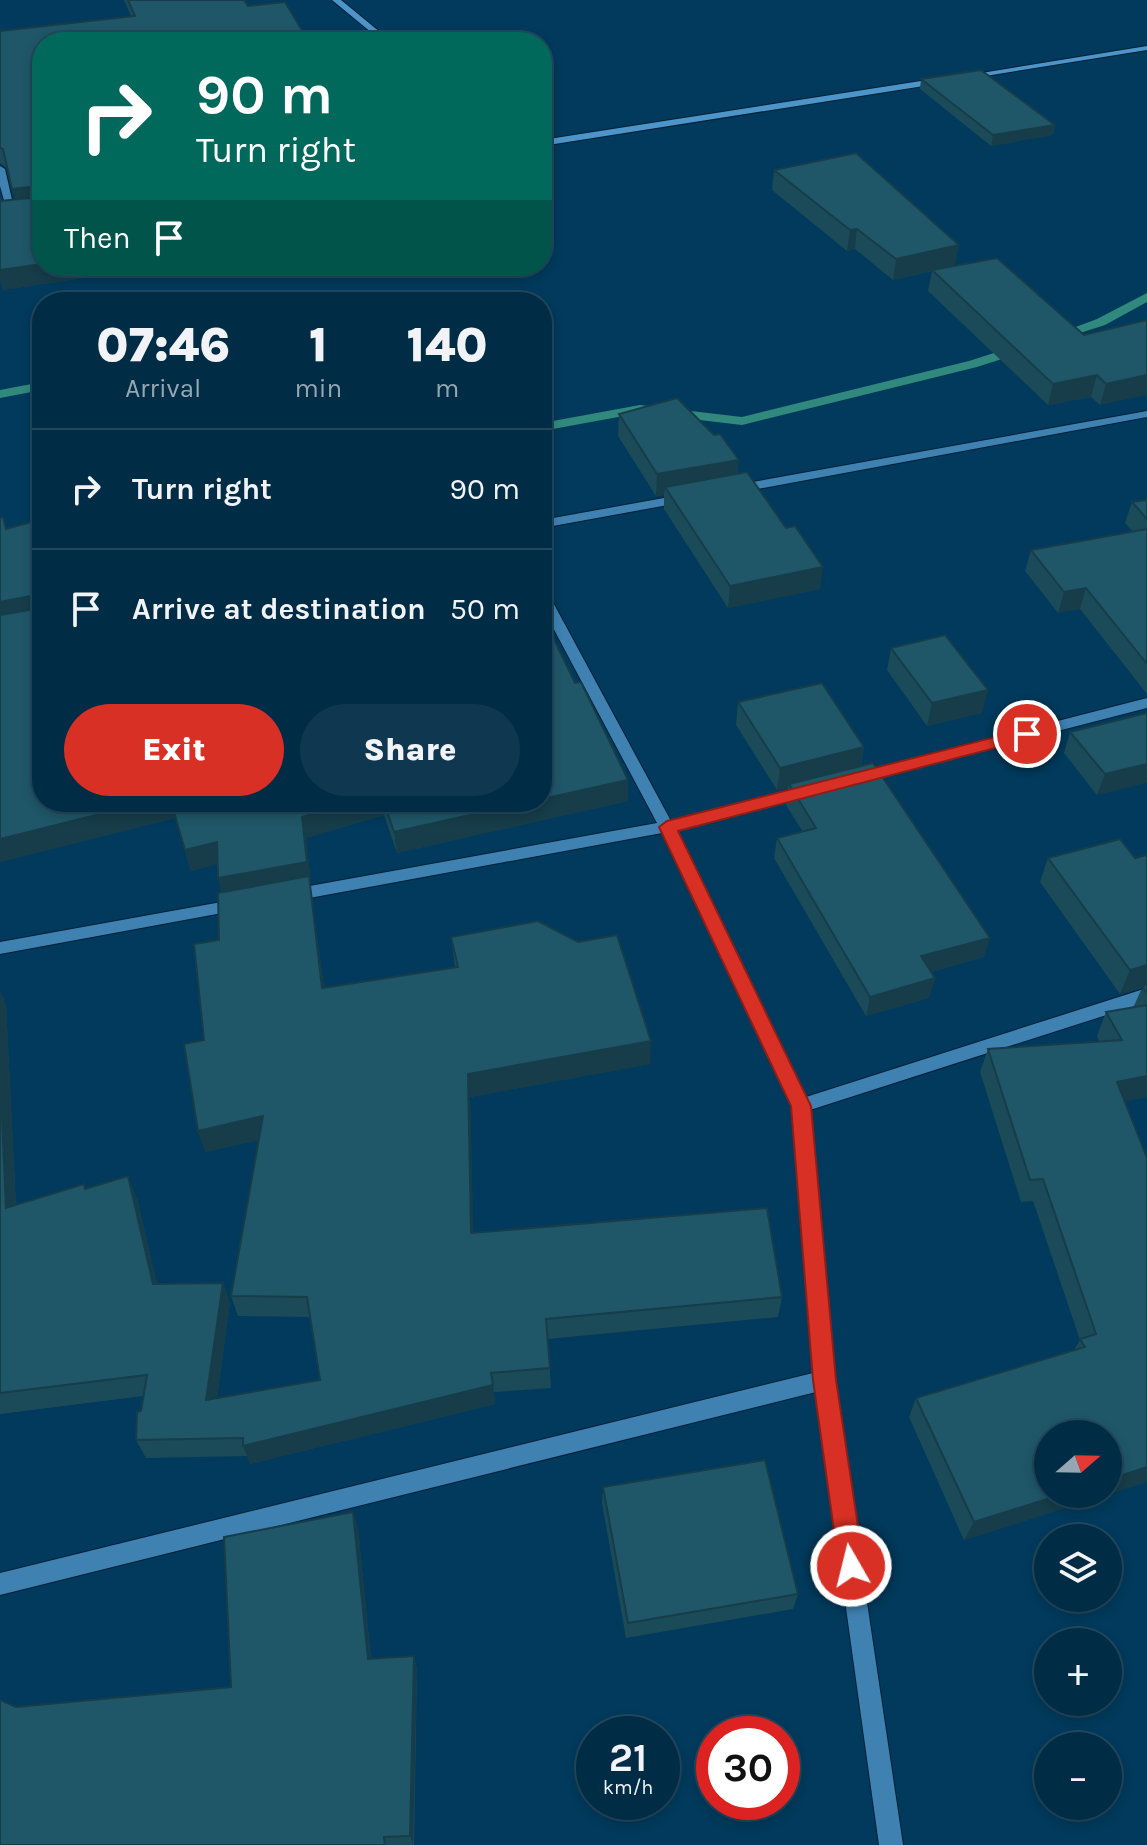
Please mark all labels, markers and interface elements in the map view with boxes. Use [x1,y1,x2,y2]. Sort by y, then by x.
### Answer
text: 90 m [196,62,333,127]
icon: right [64,64,168,168]
text: Turn right [196,129,356,171]
icon: arrive [147,216,191,260]
text: Then [64,220,131,256]
text: 07:46 [96,317,230,373]
text: 1 [309,317,328,373]
text: 140 [407,317,488,373]
text: Arrival [125,373,201,404]
text: min [294,373,342,404]
text: m [435,373,459,404]
icon: right [64,467,108,511]
text: Turn right [132,471,272,507]
text: 90 m [450,471,520,507]
icon: arrive [64,587,108,631]
text: Arrive at destination [132,591,426,627]
text: 50 m [450,591,520,627]
pin [993,700,1061,768]
button: Exit [64,704,284,796]
button: Share [300,704,520,796]
icon: arrive [1005,712,1049,756]
north arrow [1034,1420,1122,1508]
map controls [1034,1420,1122,1820]
position arrow [809,1524,893,1608]
button: layers [1034,1524,1122,1612]
button: + [1034,1628,1122,1716]
speed limit sign: 30 [696,1716,800,1820]
button: − [1034,1732,1122,1820]
text: 21 [609,1734,647,1781]
text: km/h [603,1776,653,1799]

